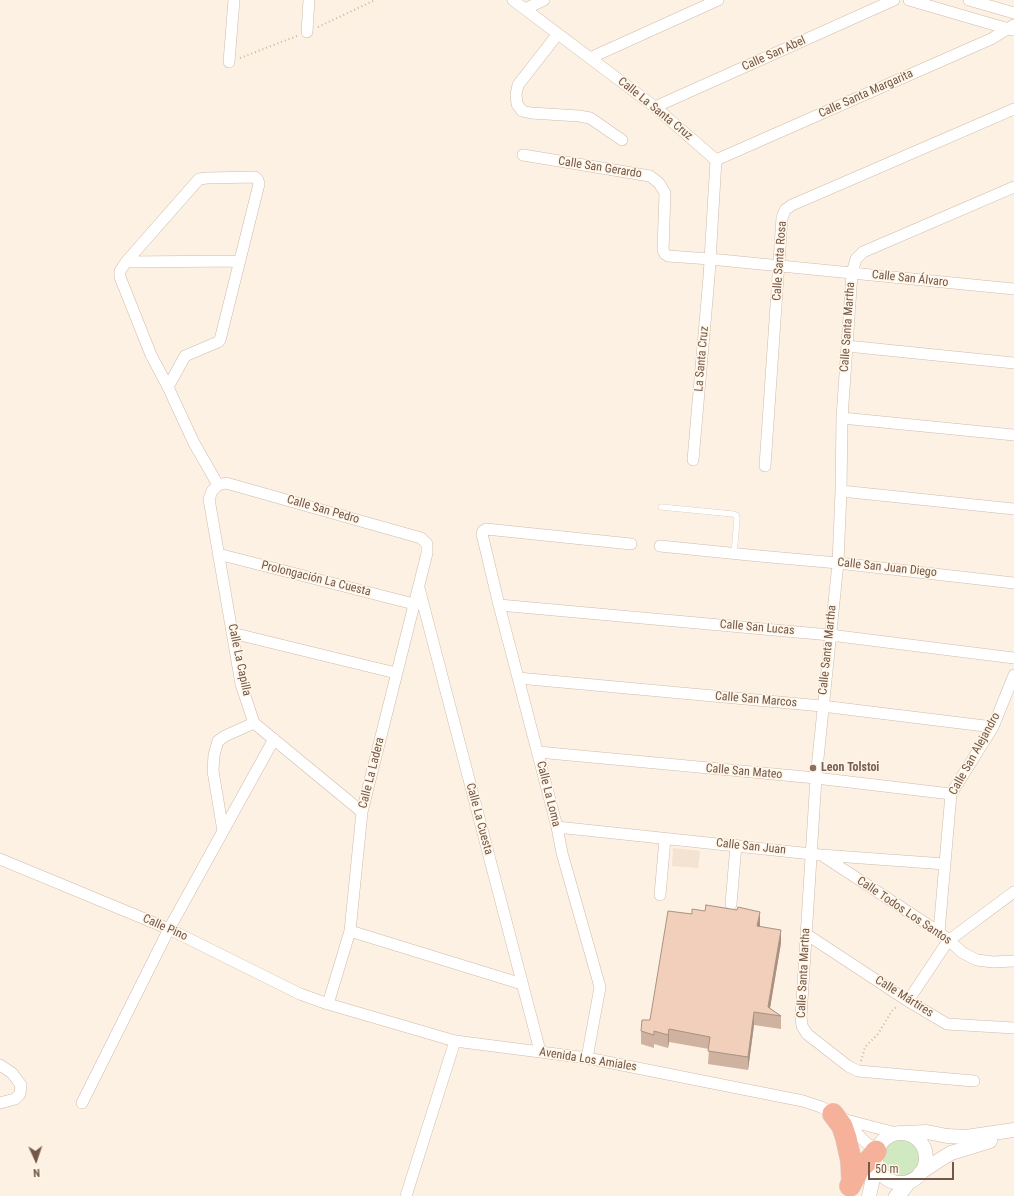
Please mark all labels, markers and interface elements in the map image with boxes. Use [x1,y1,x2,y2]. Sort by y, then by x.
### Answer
street label: Calle San Abel [740,34,808,74]
street label: Calle Santa Margarita [816,67,916,121]
street label: Calle La Santa Cruz [615,74,695,144]
street label: Calle San Gerardo [557,154,643,182]
street label: Calle Santa Rosa [770,221,790,301]
street label: Calle San Álvaro [871,268,949,290]
street label: Calle Santa Martha [838,282,858,372]
street label: La Santa Cruz [692,326,712,392]
street label: Calle San Pedro [285,493,361,527]
street label: Calle San Juan Diego [836,556,938,580]
street label: Prolongación La Cuesta [260,558,372,600]
street label: Calle Santa Martha [816,604,840,696]
street label: Calle San Lucas [719,618,795,638]
street label: Calle La Capilla [224,623,254,697]
street label: Calle San Marcos [714,689,798,711]
street label: Calle San Alejandro [946,710,1004,798]
street label: Calle La Ladera [356,736,388,810]
street label: Calle La Loma [533,760,563,828]
street label: Calle San Mateo [705,761,783,783]
place label: Leon Tolstoi [821,761,879,775]
marker: Leon Tolstoi [808,763,818,773]
street label: Calle La Cuesta [463,782,495,856]
street label: Calle San Juan [715,836,787,858]
street label: Calle Todos Los Santos [854,874,954,948]
street label: Calle Pino [140,912,190,944]
street label: Calle Santa Martha [794,928,814,1018]
street label: Calle Mártires [872,973,936,1021]
street label: Avenida Los Amiales [538,1045,638,1075]
north arrow [16,1140,56,1180]
scale bar [870,1154,956,1180]
text: 50 m [875,1162,899,1176]
text: N [33,1166,40,1179]

